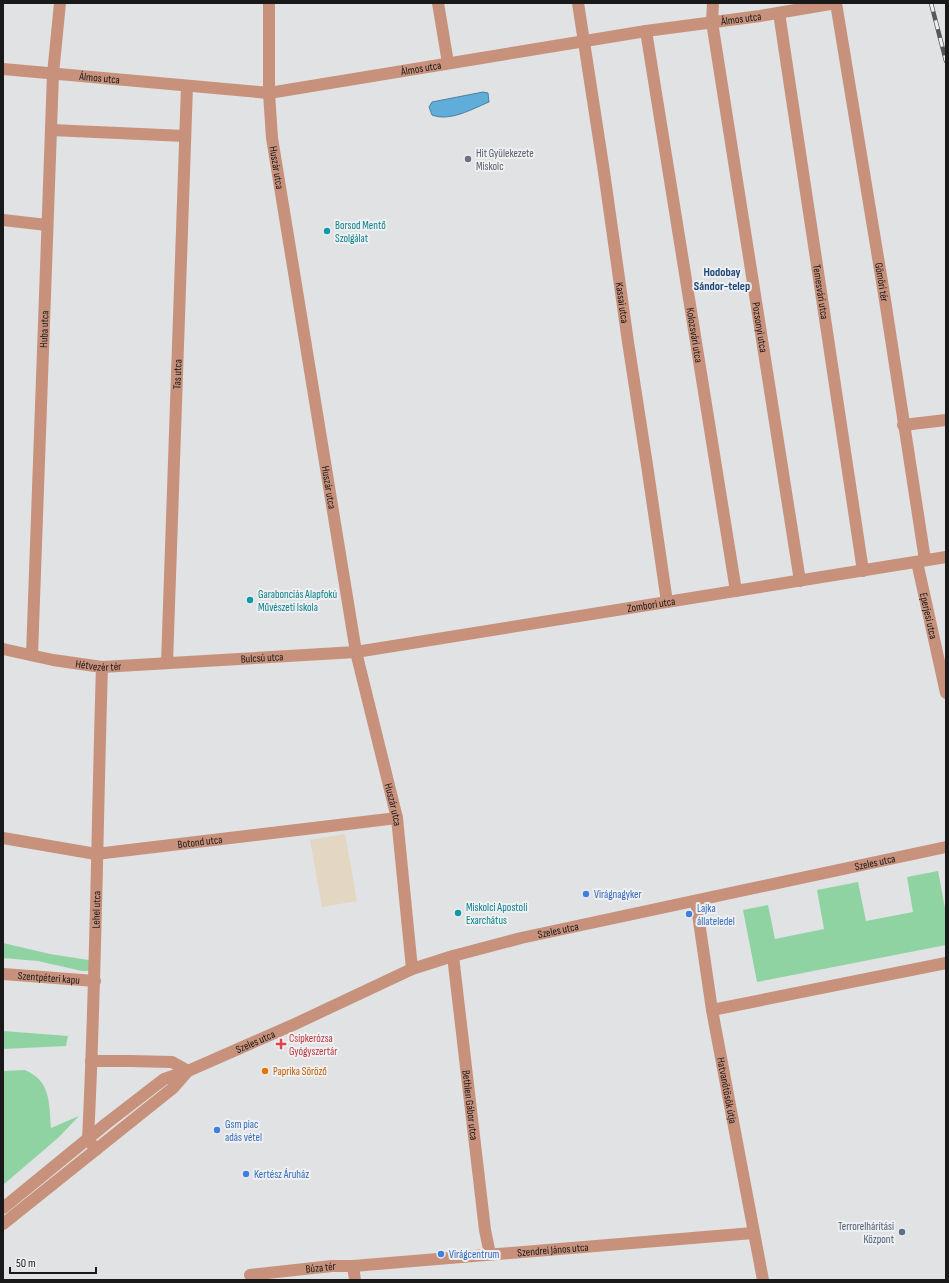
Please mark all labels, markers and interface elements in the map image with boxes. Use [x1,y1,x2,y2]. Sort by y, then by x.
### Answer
street label: Álmos utca [719,9,762,28]
street label: Álmos utca [399,58,442,78]
street label: Álmos utca [78,69,120,86]
street label: Huszár utca [267,145,287,190]
place label: Hit Gyülekezete Miskolc [476,147,534,173]
marker: Hit Gyülekezete Miskolc [463,154,473,164]
place label: Borsod Mentő Szolgálat [335,219,386,245]
marker: Borsod Mentő Szolgálat [322,226,332,236]
street label: Gömöri tér [872,261,892,303]
street label: Temesvári utca [810,264,832,320]
district label: Hodobay Sándor-telep [694,265,750,294]
street label: Kassai utca [613,281,632,324]
street label: Pozsonyi utca [750,301,770,353]
street label: Kolozsvári utca [684,307,706,364]
street label: Huba utca [37,310,51,348]
street label: Tas utca [170,359,184,389]
street label: Huszár utca [319,465,339,510]
place label: Garabonciás Alapfokú Művészeti Iskola [258,588,337,614]
street label: Eperjesi utca [917,591,940,640]
street label: Zombori utca [626,594,676,615]
marker: Garabonciás Alapfokú Művészeti Iskola [245,595,255,605]
street label: Bulcsú utca [240,650,284,665]
street label: Hétvezér tér [75,657,122,674]
street label: Huszár utca [382,782,404,826]
street label: Botond utca [177,832,223,851]
street label: Szeles utca [853,852,897,873]
place label: Virágnagyker [594,888,642,901]
marker: Virágnagyker [581,889,591,899]
street label: Lehel utca [89,891,103,929]
place label: Miskolci Apostoli Exarchátus [466,901,528,927]
place label: Lajka állateledel [697,902,735,928]
marker: Miskolci Apostoli Exarchátus [453,908,463,918]
marker: Lajka állateledel [684,909,694,919]
street label: Szeles utca [536,919,580,941]
street label: Szentpéteri kapu [17,969,81,986]
street label: Szeles utca [234,1027,277,1056]
place label: Csipkerózsa Gyógyszertár [289,1032,338,1058]
marker: Csipkerózsa Gyógyszertár [276,1039,286,1049]
street label: Hatvanötösök útja [715,1056,740,1125]
place label: Paprika Söröző [273,1065,327,1078]
marker: Paprika Söröző [260,1066,270,1076]
street label: Bethlen Gábor utca [460,1069,481,1141]
place label: Gsm piac adás vétel [225,1118,262,1144]
marker: Gsm piac adás vétel [212,1125,222,1135]
place label: Kertész Áruház [254,1168,309,1181]
marker: Kertész Áruház [241,1169,251,1179]
place label: Terrorelhárítási Központ [838,1220,895,1246]
marker: Terrorelhárítási Központ [897,1227,907,1237]
street label: Szendrei János utca [517,1240,589,1259]
place label: Virágcentrum [449,1248,499,1261]
scale bar [10,1249,96,1275]
marker: Virágcentrum [436,1249,446,1259]
text: 50 m [16,1256,36,1271]
street label: Búza tér [305,1259,336,1275]

